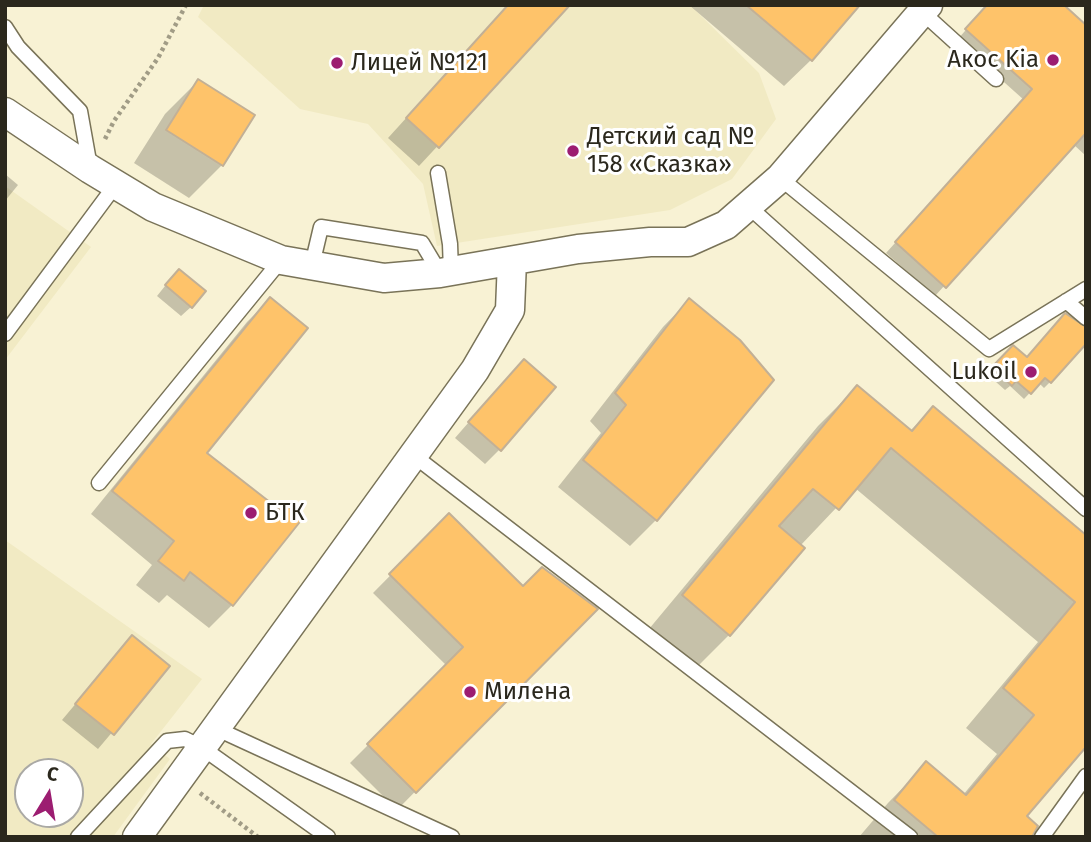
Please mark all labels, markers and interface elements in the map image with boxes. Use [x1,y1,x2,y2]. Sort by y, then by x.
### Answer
place label: Акос Kia [947,46,1039,74]
place label: Лицей №121 [351,49,488,77]
marker: Акос Kia [1045,52,1061,68]
marker: Лицей №121 [329,55,345,71]
place label: Детский сад № 158 «Сказка» [587,123,754,179]
marker: Детский сад № 158 «Сказка» [565,143,581,159]
place label: Lukoil [952,358,1017,386]
marker: Lukoil [1023,364,1039,380]
place label: БТК [265,499,305,527]
marker: БТК [243,505,259,521]
place label: Милена [484,678,571,706]
marker: Милена [462,684,478,700]
north arrow [14,758,84,828]
text: С [45,762,60,786]

